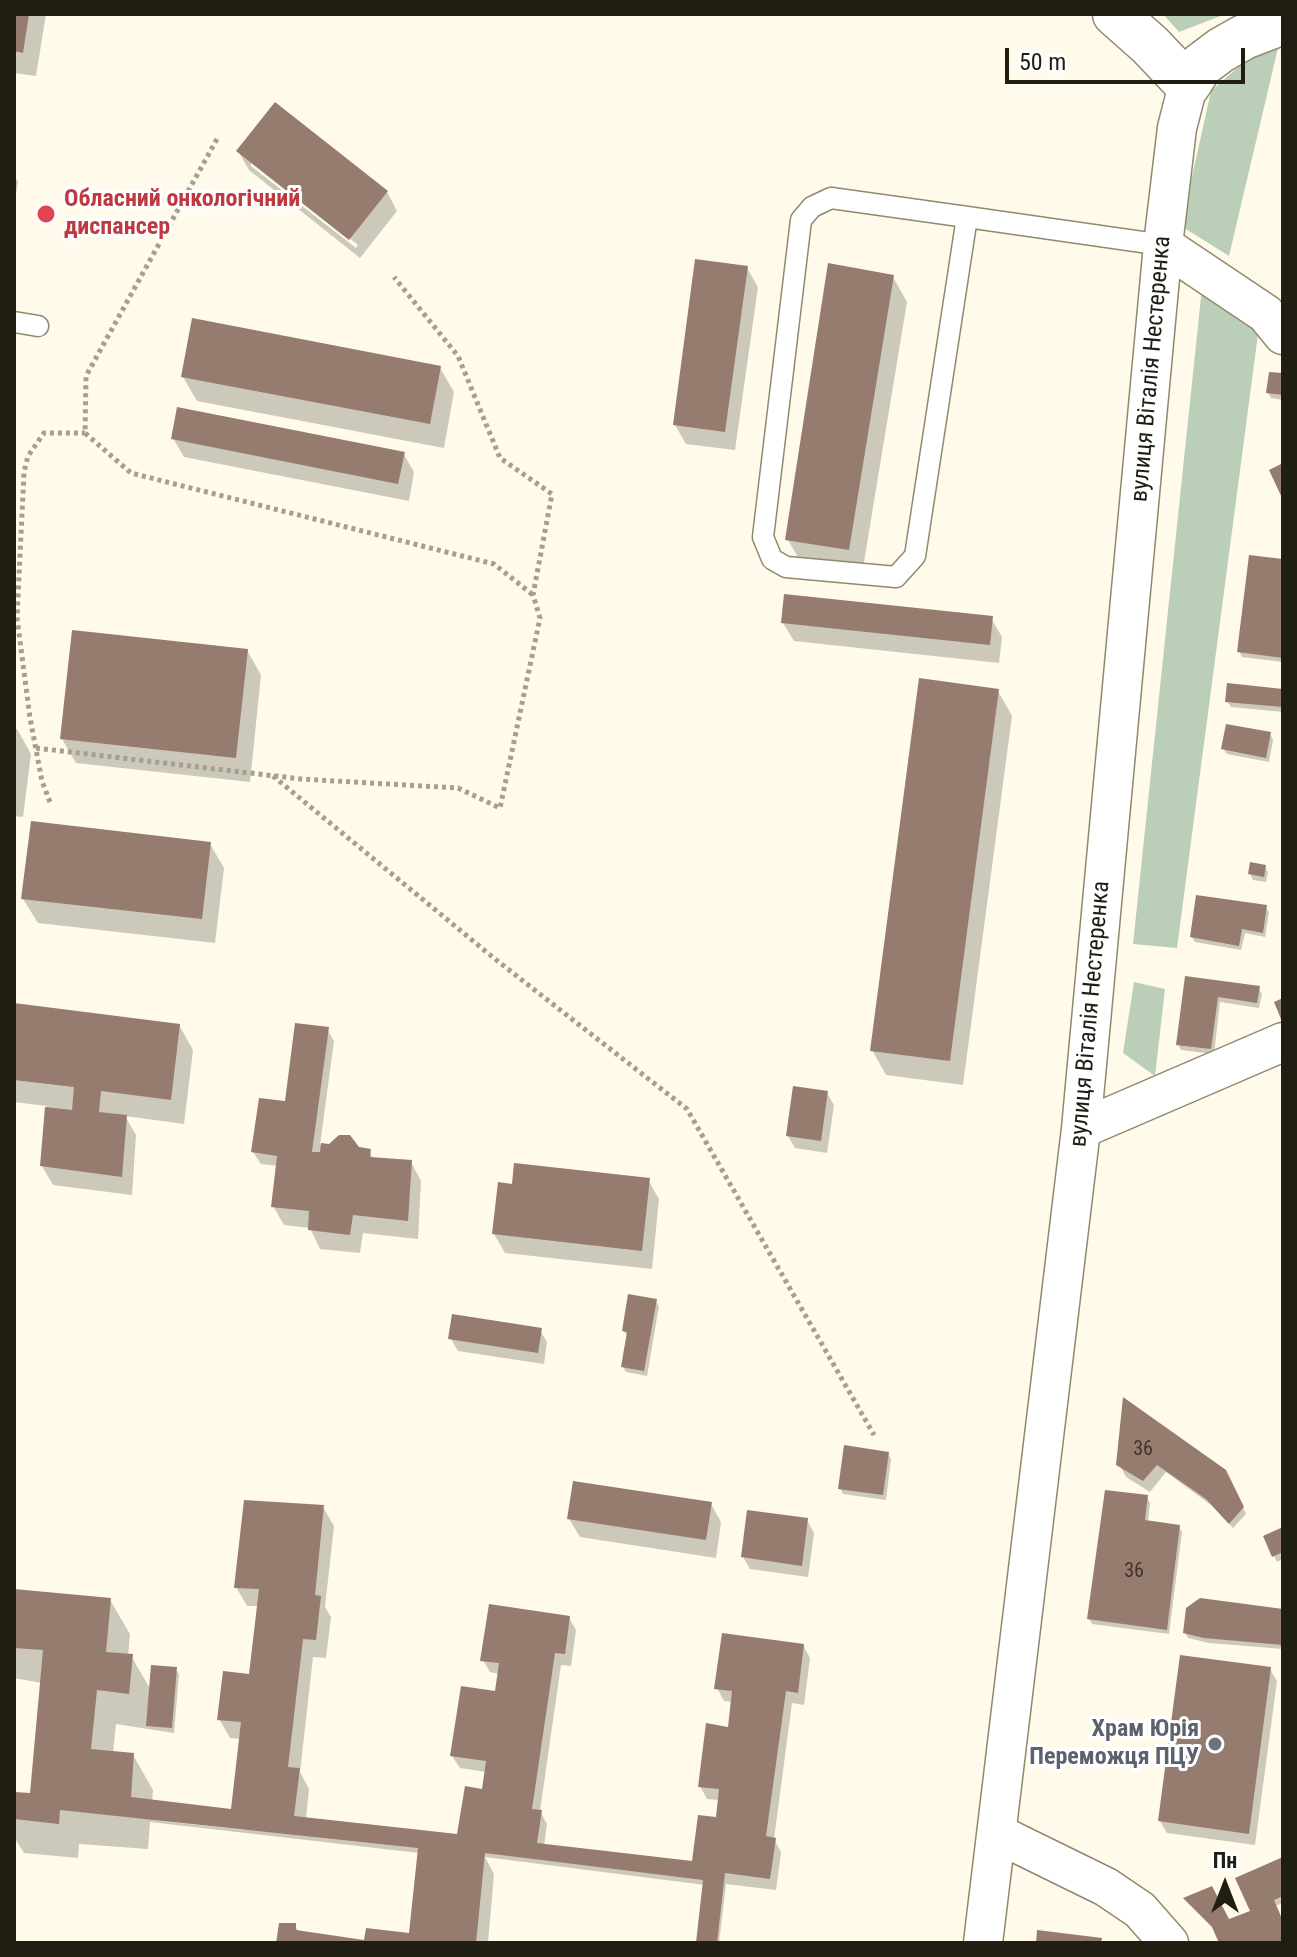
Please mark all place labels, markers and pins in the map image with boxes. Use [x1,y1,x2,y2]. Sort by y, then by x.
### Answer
place label: Обласний онкологічний диспансер [64,186,300,242]
marker: Обласний онкологічний диспансер [35,203,57,225]
place label: Храм Юрія Переможця ПЦУ [1029,1716,1199,1772]
marker: Храм Юрія Переможця ПЦУ [1206,1735,1224,1753]

